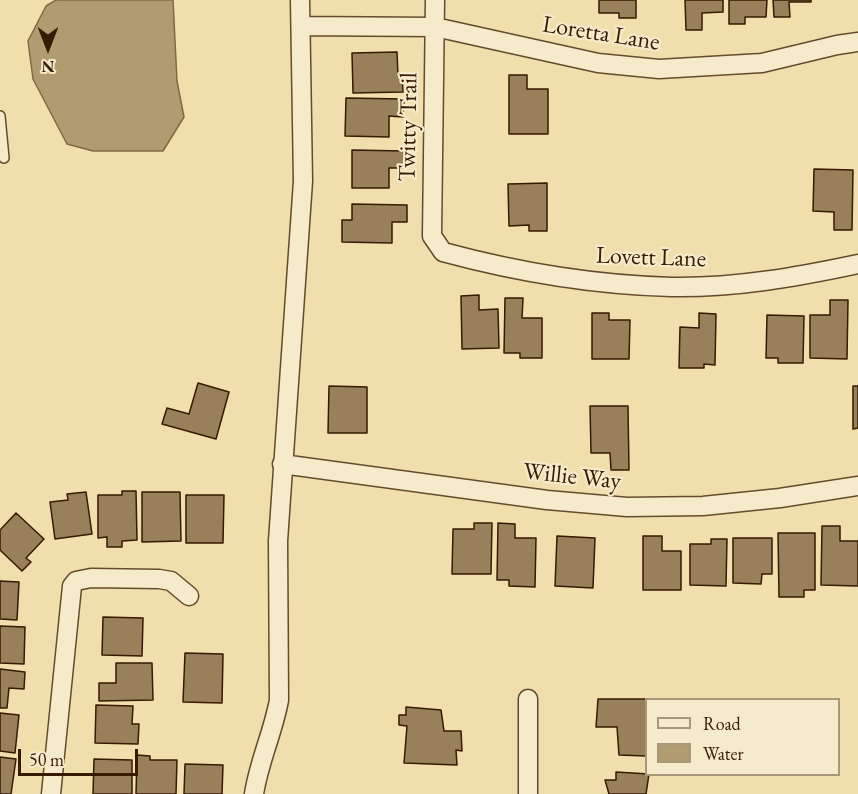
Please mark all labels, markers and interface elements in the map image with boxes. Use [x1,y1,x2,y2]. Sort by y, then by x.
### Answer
street label: Loretta Lane [540,11,662,57]
north arrow [18,18,78,78]
text: N [42,56,54,77]
street label: Twitty Trail [394,72,424,182]
street label: Lovett Lane [595,242,707,274]
street label: Willie Way [522,458,622,496]
legend [645,698,840,776]
text: Road [703,712,741,735]
scale bar [21,737,141,775]
text: Water [703,742,744,765]
text: 50 m [29,748,64,771]

